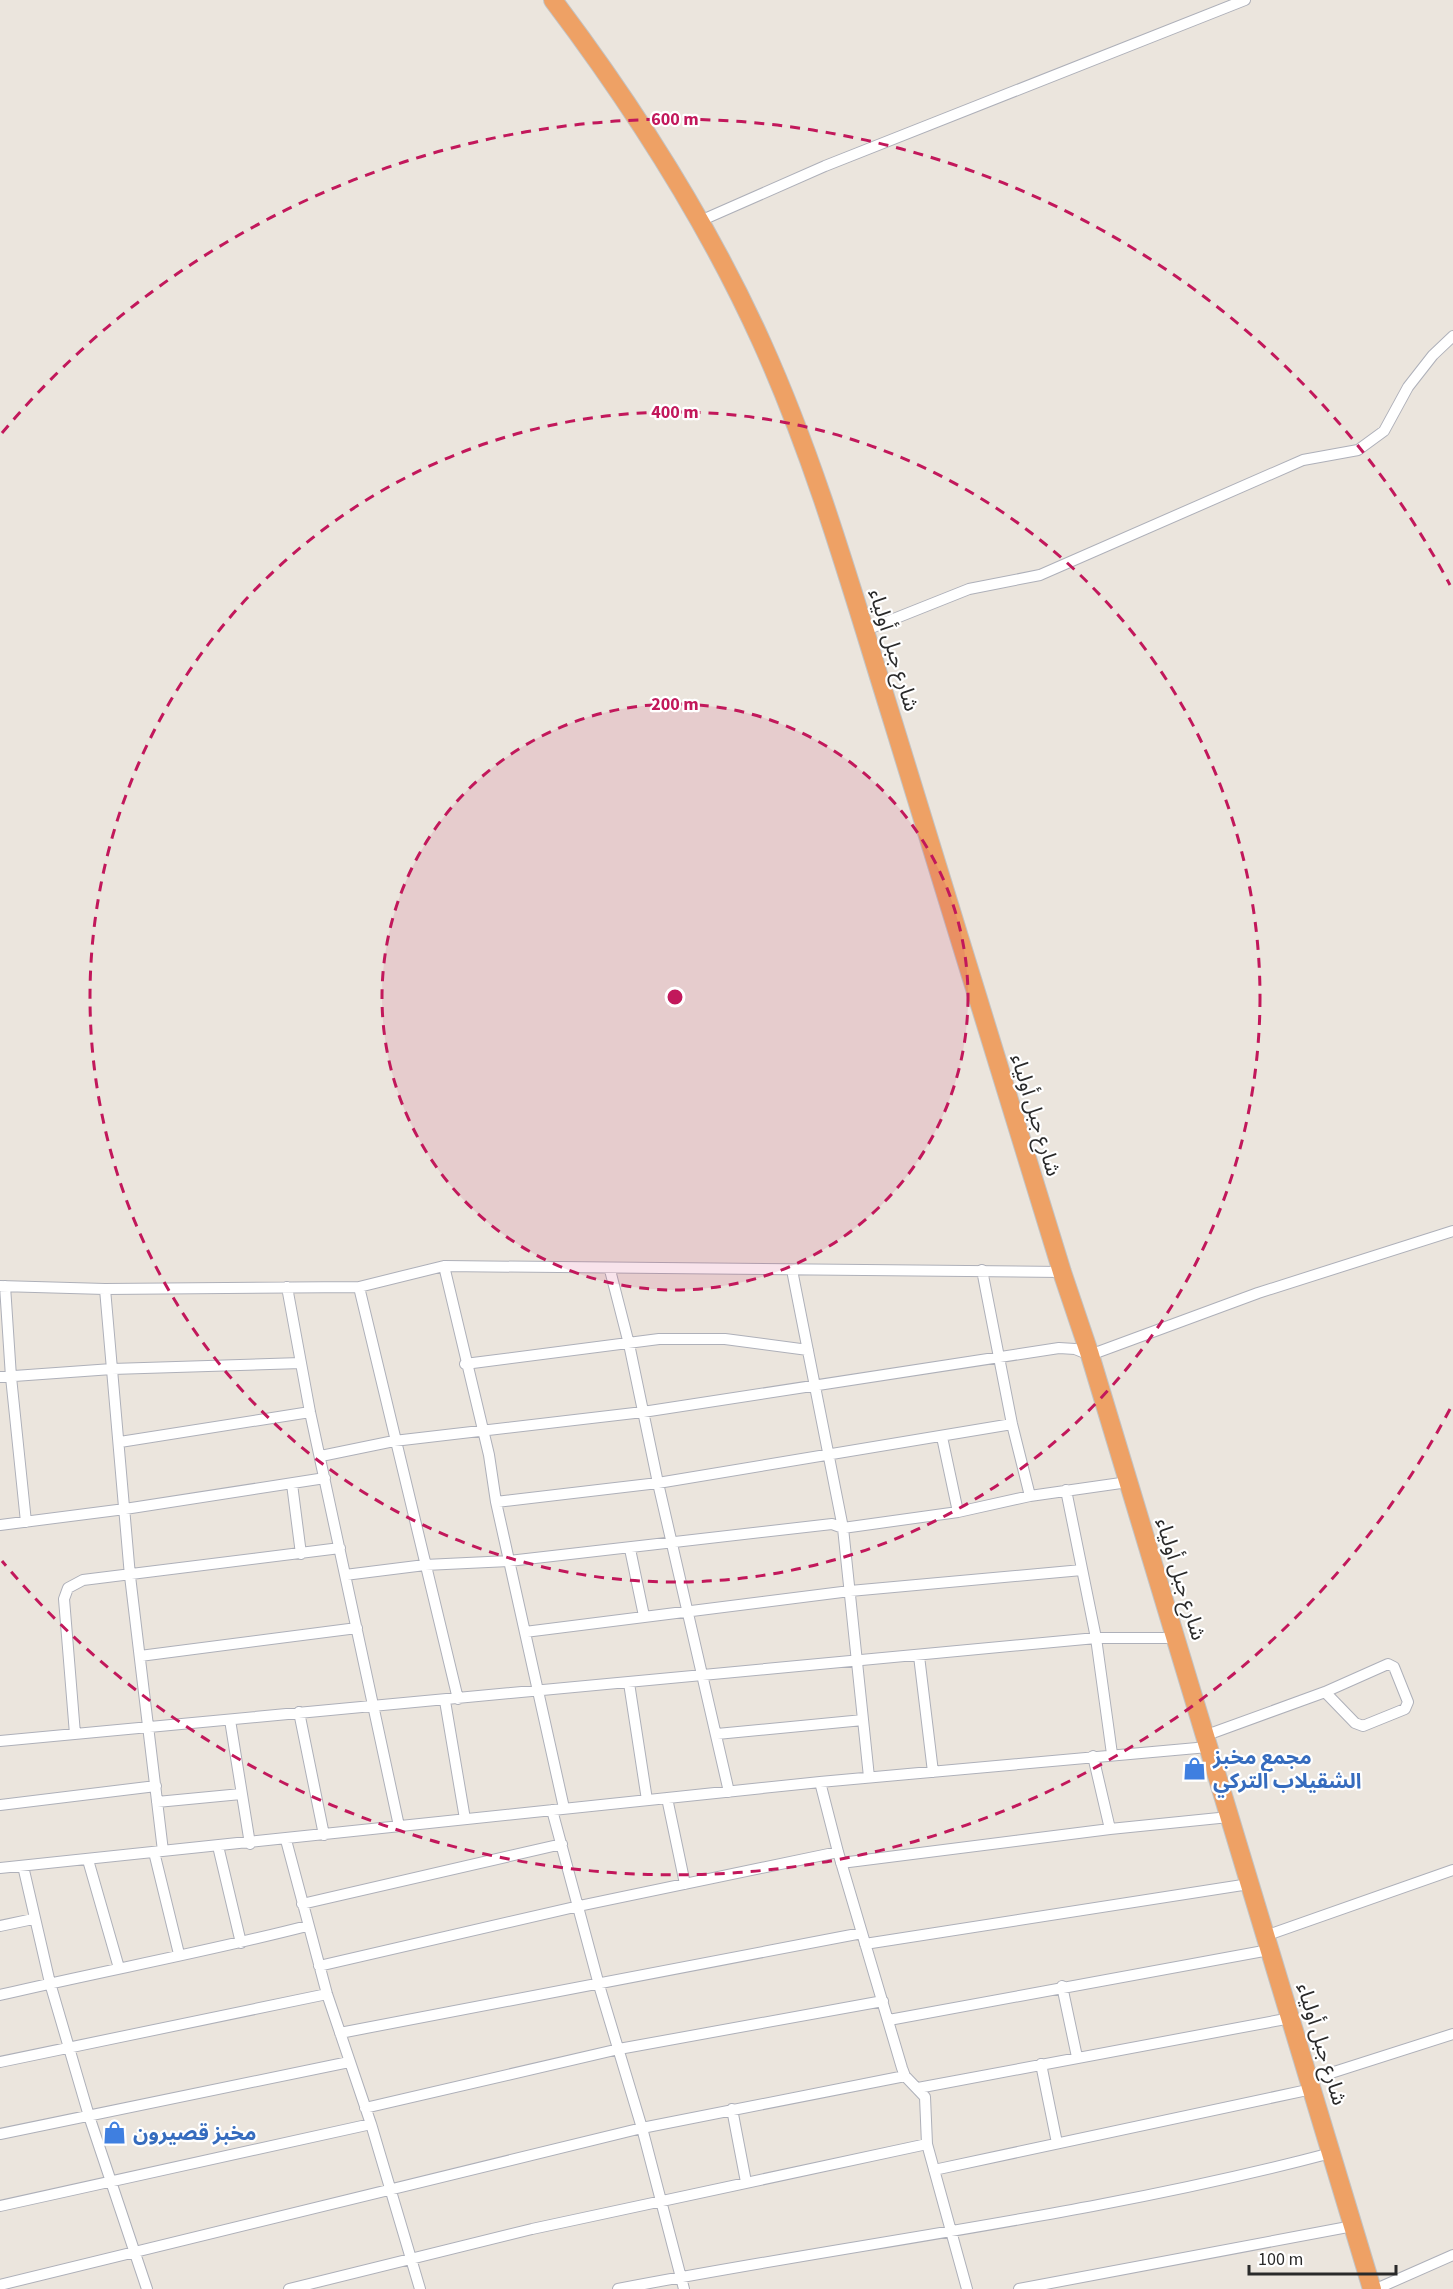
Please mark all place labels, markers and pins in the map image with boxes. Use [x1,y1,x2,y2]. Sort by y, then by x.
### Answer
centre of rings [665,987,685,1007]
place label: مجمع مخبز الشقيلاب التركي [1212,1742,1362,1798]
shop icon: مجمع مخبز الشقيلاب التركي [1182,1756,1208,1782]
place label: مخبز قصيرون [133,2118,256,2148]
shop icon: مخبز قصيرون [102,2120,128,2146]

